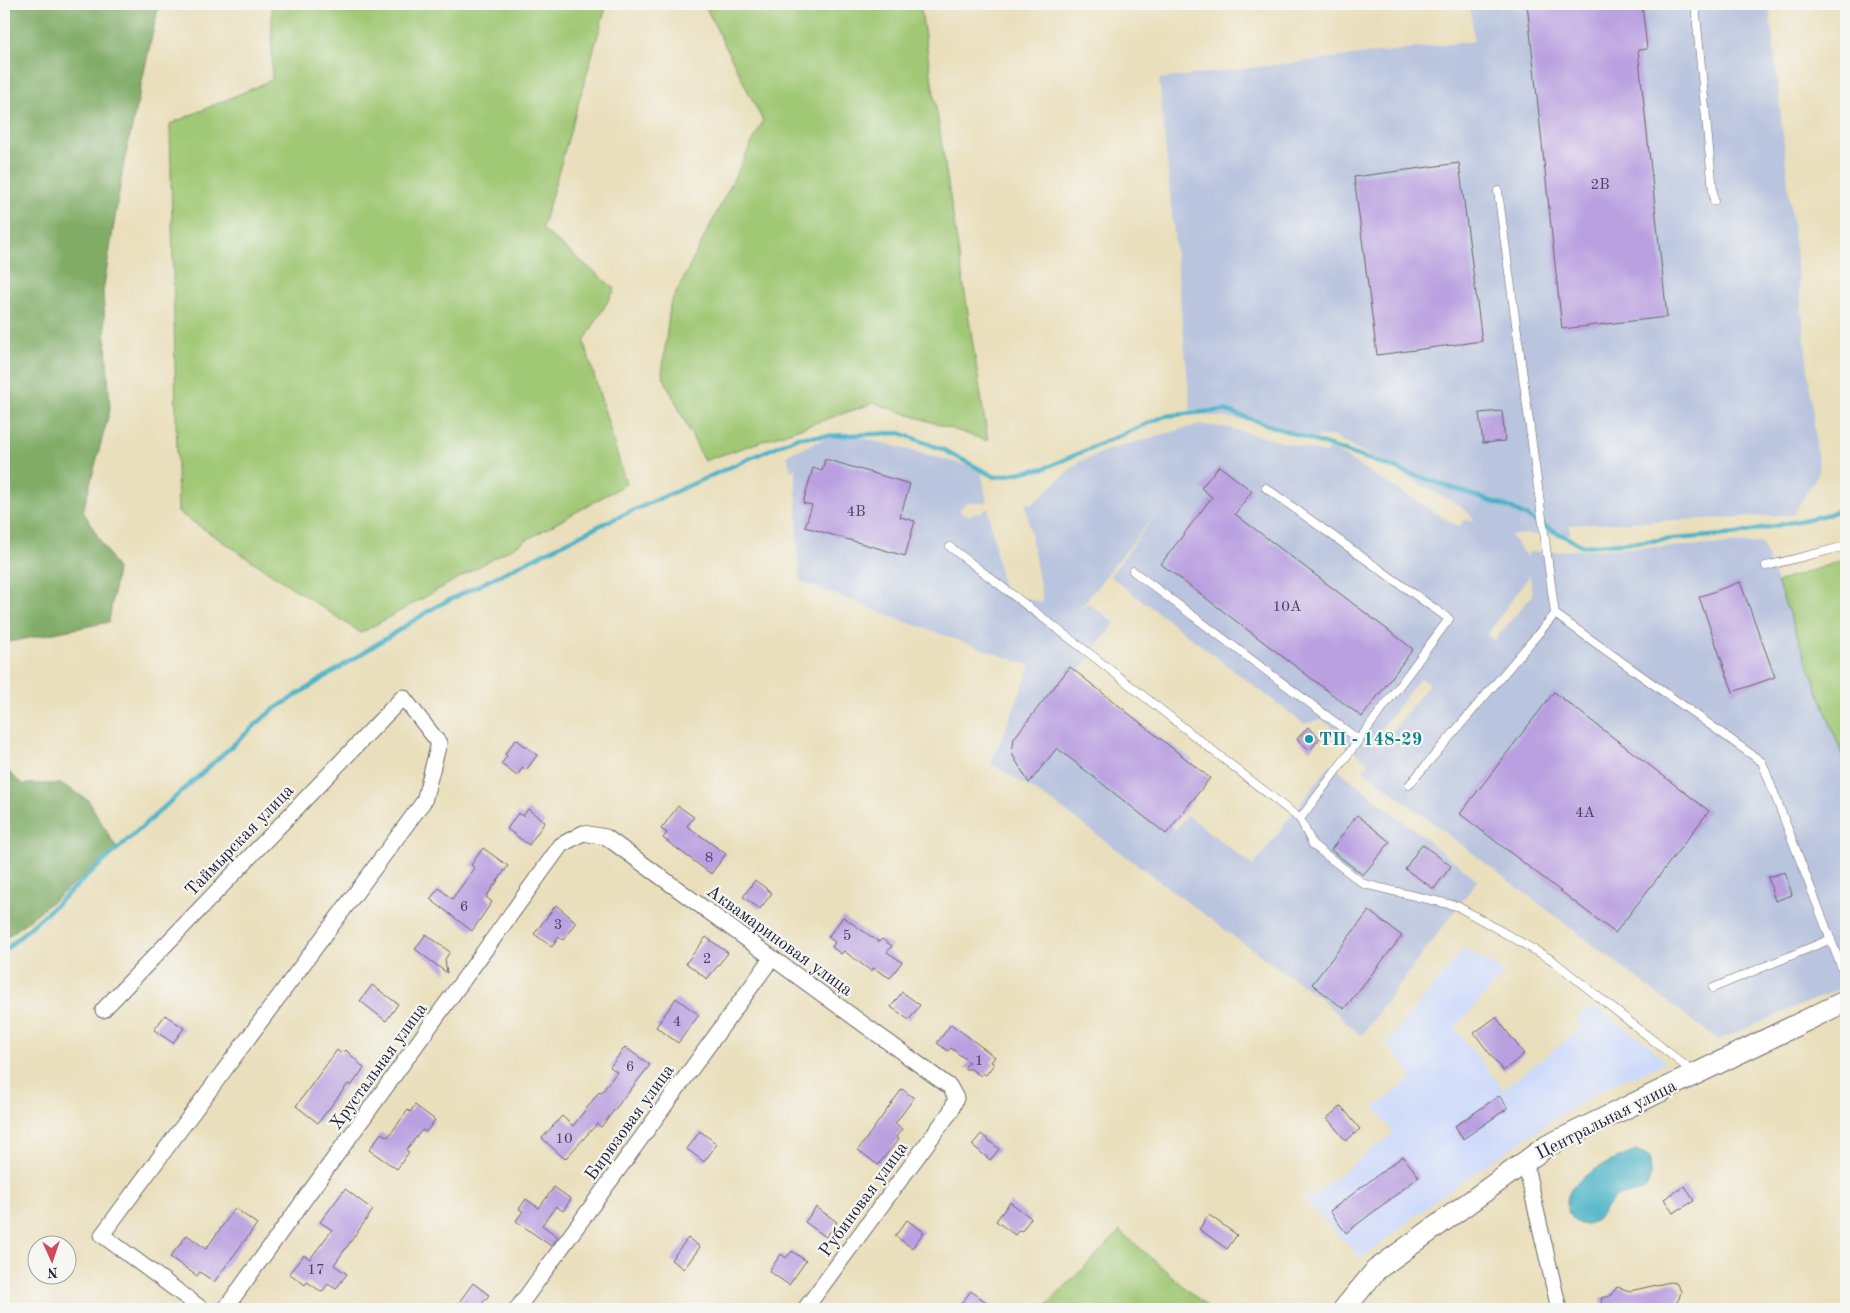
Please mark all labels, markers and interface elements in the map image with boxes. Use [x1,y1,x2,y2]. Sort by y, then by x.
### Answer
house number: 2В [1590,178,1610,193]
house number: 4В [846,505,866,520]
house number: 10А [1273,600,1302,615]
place label: ТП - 148-29 [1319,731,1422,749]
marker: ТП - 148-29 [1303,733,1315,745]
street label: Таймырская улица [182,781,297,900]
house number: 4А [1575,806,1596,821]
house number: 8 [705,851,713,866]
street label: Аквамариновая улица [703,882,856,1000]
house number: 6 [460,900,468,915]
house number: 3 [554,918,562,933]
house number: 5 [843,929,851,944]
house number: 2 [703,952,711,967]
street label: Хрустальная улица [327,1000,431,1133]
house number: 4 [673,1015,681,1030]
house number: 1 [975,1054,983,1069]
house number: 6 [626,1060,634,1075]
street label: Бирюзовая улица [582,1061,678,1184]
street label: Центральная улица [1533,1077,1680,1163]
house number: 10 [555,1132,573,1147]
street label: Рубиновая улица [816,1139,911,1260]
north arrow [28,1236,78,1286]
house number: 17 [307,1263,325,1278]
text: N [47,1265,58,1279]

